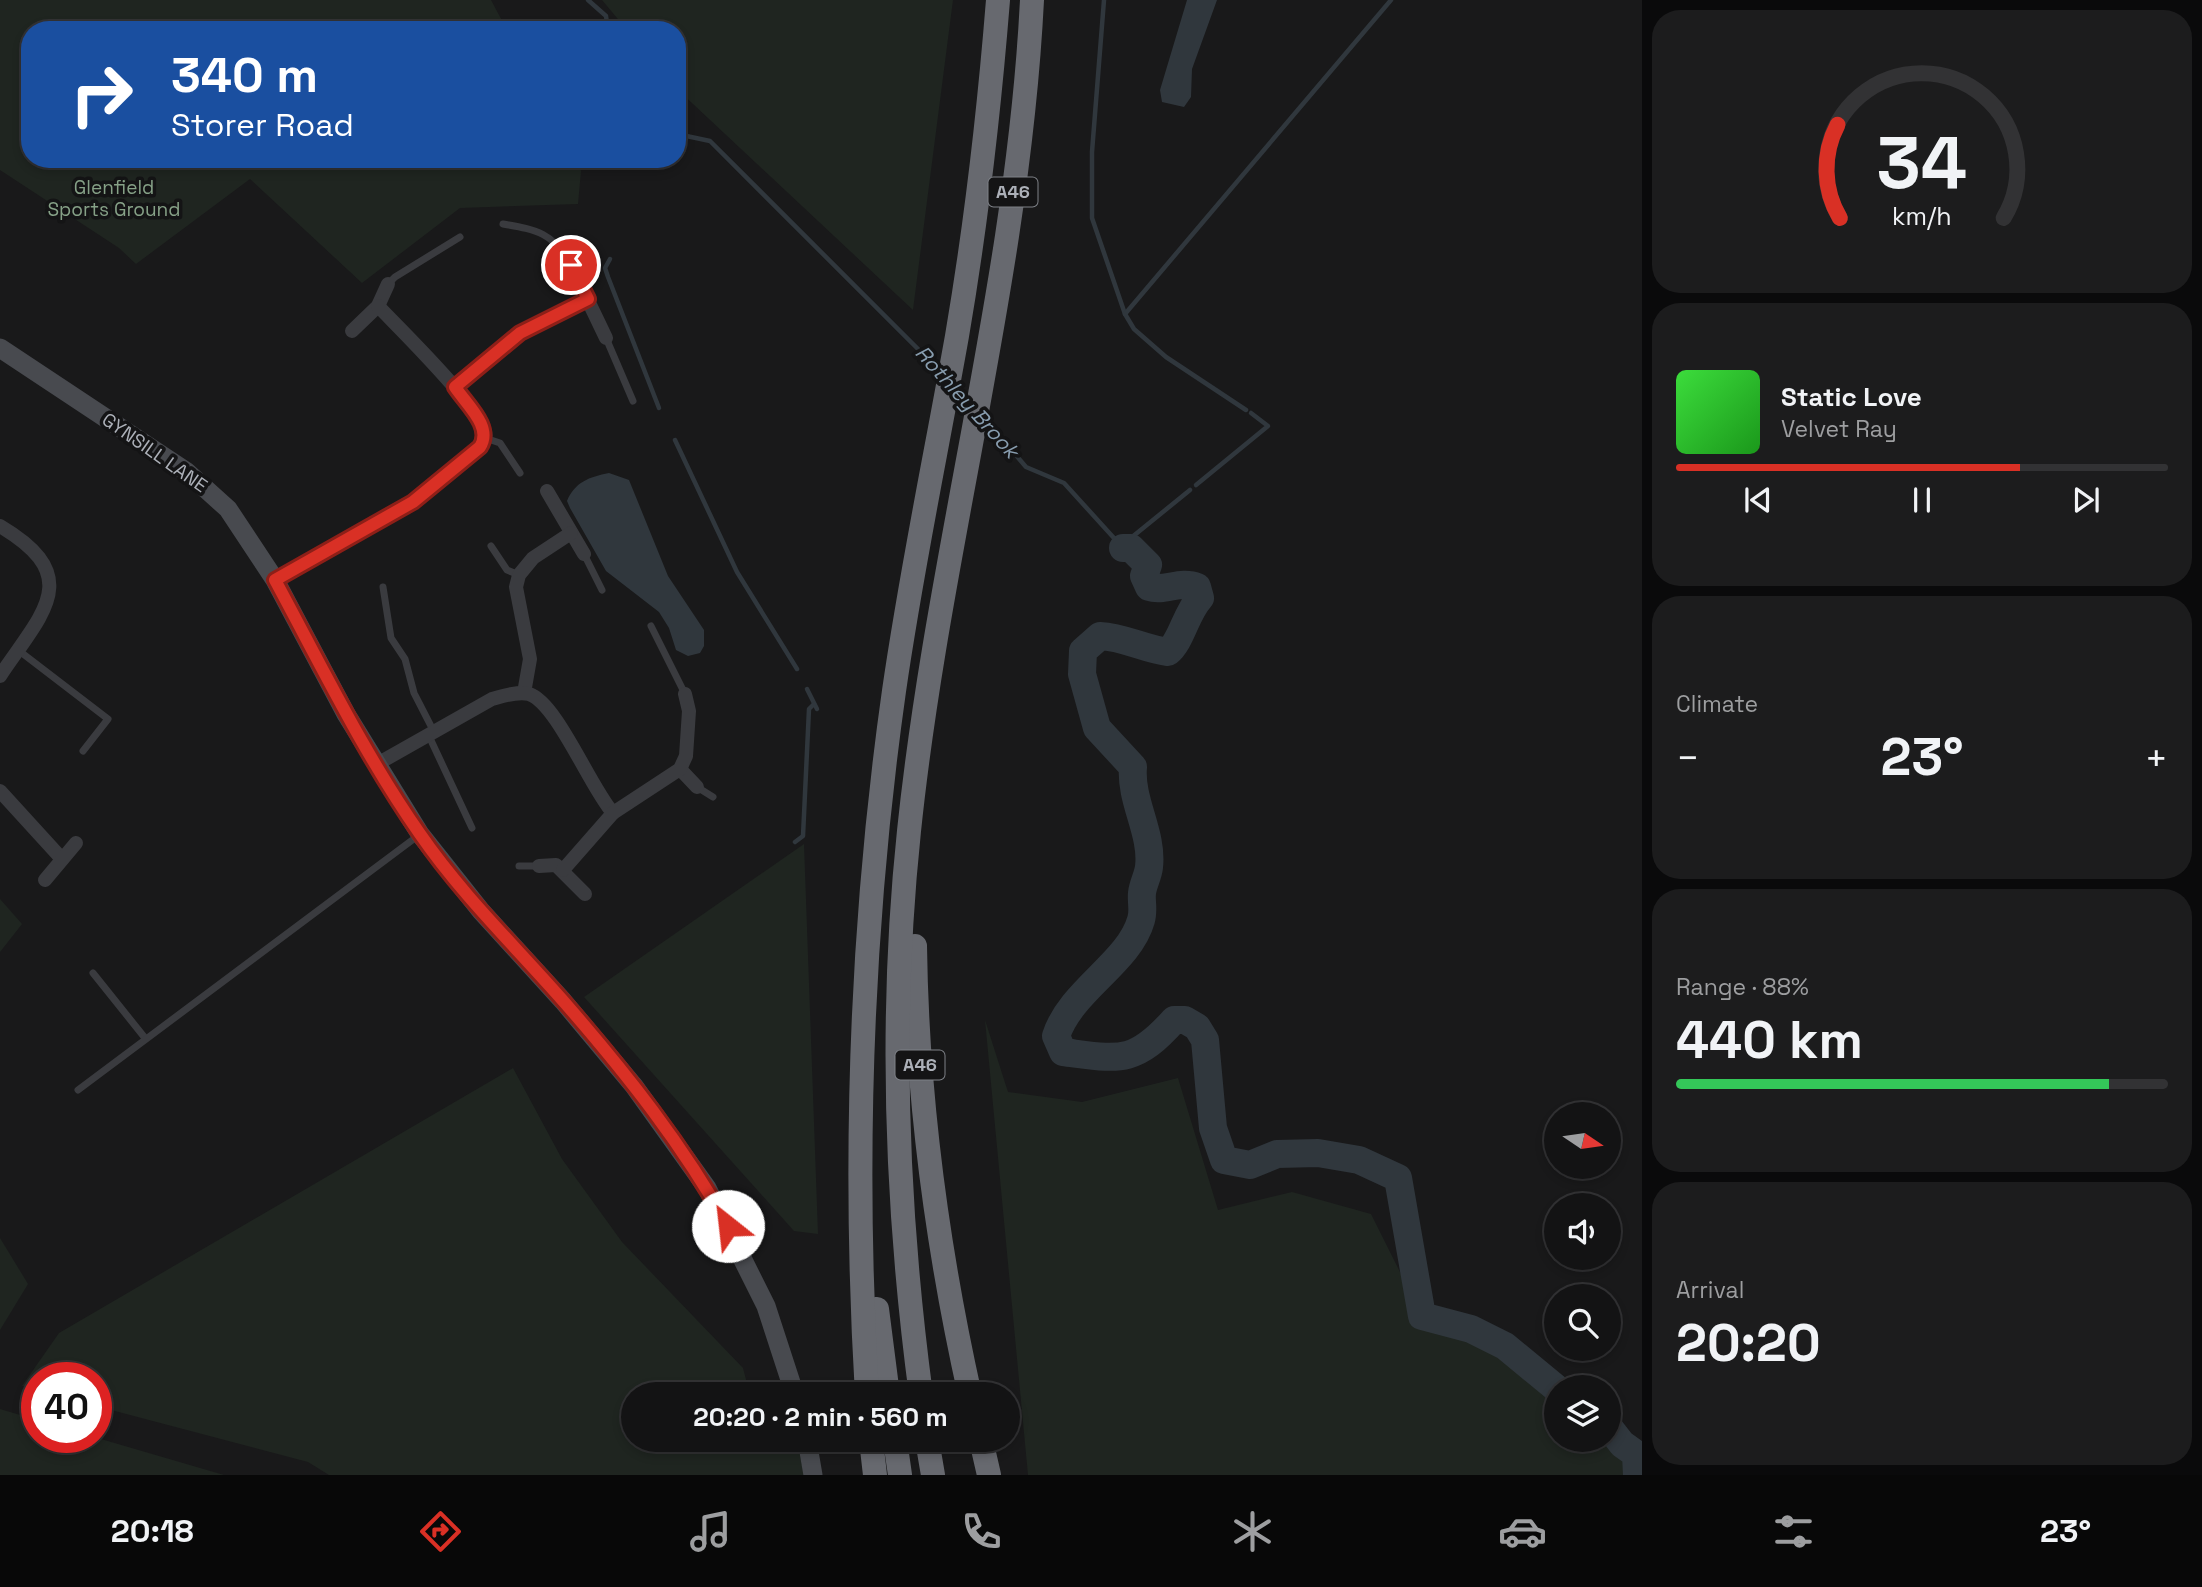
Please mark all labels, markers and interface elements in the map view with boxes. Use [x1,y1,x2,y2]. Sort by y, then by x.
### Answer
text: 340 m [171,44,318,106]
icon: right [56,49,147,140]
text: Storer Road [171,105,354,145]
text: 34 [1877,116,1967,209]
park label: Glenfield Sports Ground [47,175,181,222]
road number: A46 [988,177,1038,206]
text: km/h [1892,199,1952,231]
pin [541,235,601,295]
icon: arrive [552,246,590,284]
water label: Rothley Brook [910,340,1027,466]
text: Static Love [1781,380,1922,414]
street label: GYNSILL LANE [97,407,212,498]
text: Velvet Ray [1781,414,1897,444]
icon: previous [1739,481,1777,519]
icon: pause [1903,481,1941,519]
icon: next [2067,481,2105,519]
text: Climate [1676,689,1758,719]
text: 23° [1881,724,1964,790]
text: − [1676,734,1700,782]
text: + [2144,734,2168,782]
text: Range · 88% [1676,972,1809,1002]
text: 440 km [1676,1007,1863,1073]
road number: A46 [895,1050,944,1080]
north arrow [1544,1102,1620,1180]
map controls [1544,1102,1621,1452]
position arrow [691,1189,765,1263]
button: sound [1544,1193,1621,1270]
text: Arrival [1676,1275,1744,1305]
button: search [1544,1284,1621,1361]
text: 20:20 [1676,1310,1821,1376]
speed limit sign: 40 [21,1362,112,1453]
button: layers [1544,1375,1621,1452]
text: 20:20 · 2 min · 560 m [693,1400,948,1434]
icon: directions [416,1507,465,1556]
icon: music [686,1507,735,1556]
icon: phone [957,1507,1006,1556]
icon: climate [1228,1507,1277,1556]
icon: car [1498,1507,1547,1556]
icon: filters [1769,1507,1818,1556]
text: 20:18 [111,1511,194,1551]
text: 23° [2040,1511,2091,1551]

